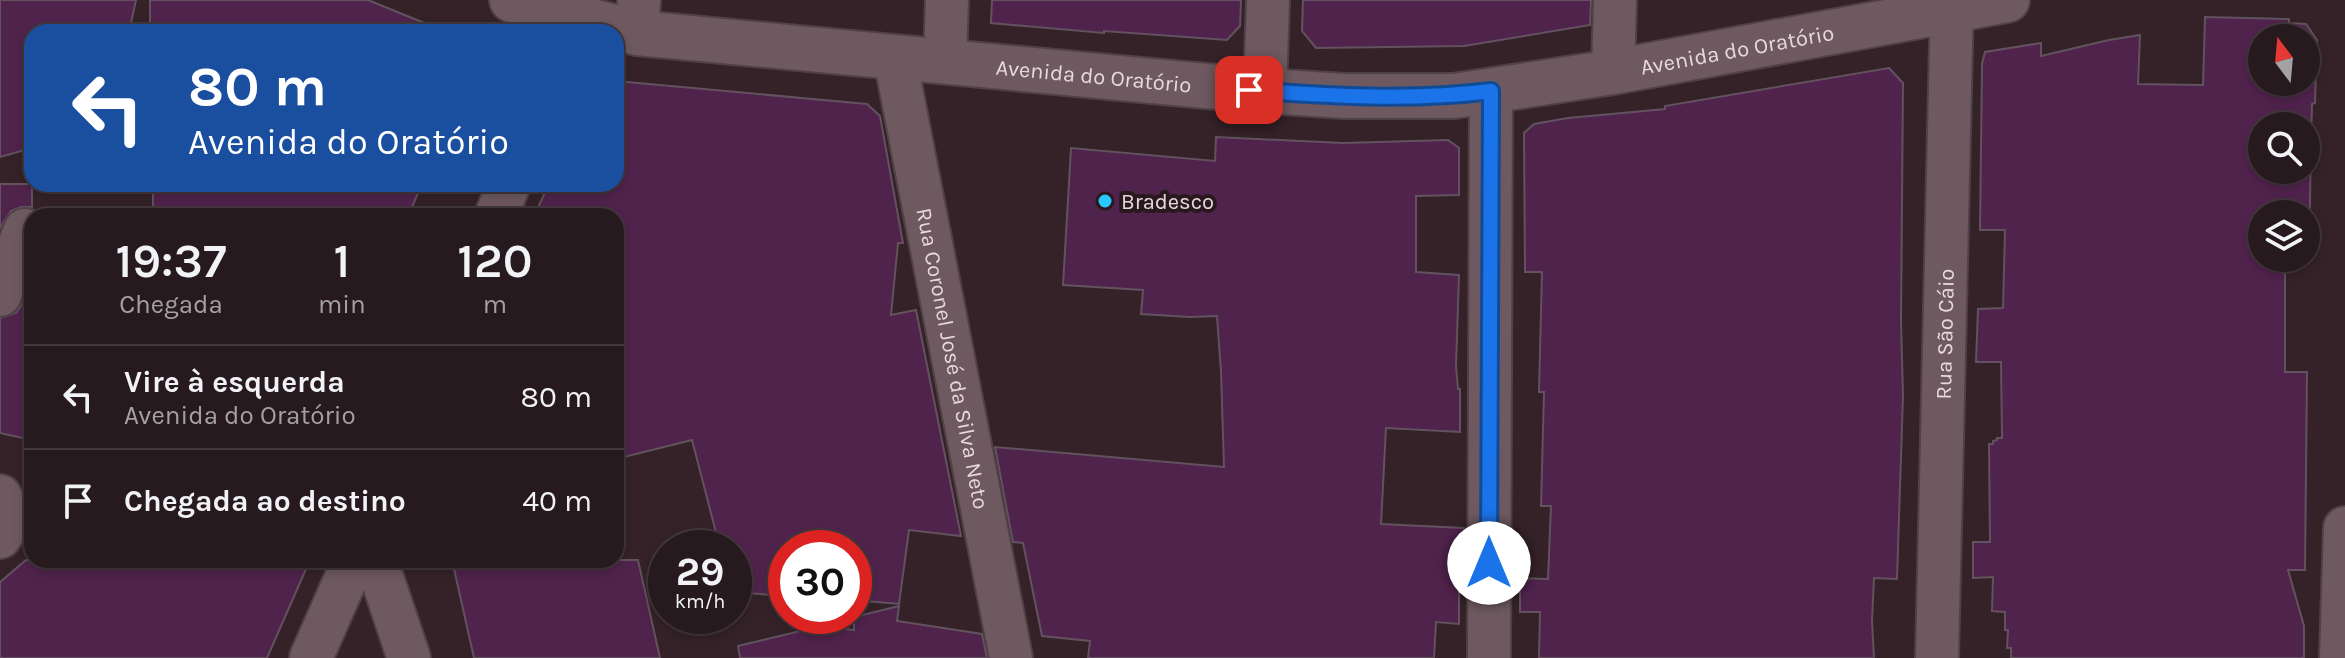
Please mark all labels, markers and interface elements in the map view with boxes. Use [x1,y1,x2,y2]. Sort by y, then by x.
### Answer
street label: Avenida do Oratório [1638,20,1836,81]
north arrow [2248,24,2320,96]
map controls [2248,24,2320,272]
text: 80 m [188,54,327,119]
street label: Avenida do Oratório [995,54,1193,99]
icon: left [56,56,160,160]
pin [1215,56,1283,124]
icon: arrive [1227,68,1271,112]
button: search [2248,112,2320,184]
text: Avenida do Oratório [188,121,509,163]
place label: Bradesco [1121,189,1214,215]
marker: Bradesco [1096,192,1114,210]
button: layers [2248,200,2320,272]
street label: Rua Coronel José da Silva Neto [910,206,994,511]
text: 19:37 [115,233,227,289]
text: 1 [333,233,350,289]
text: 120 [457,233,533,289]
street label: Rua São Cáio [1931,268,1960,400]
text: Chegada [119,289,223,320]
text: min [318,289,366,320]
text: m [483,289,507,320]
text: Vire à esquerda [124,364,345,400]
icon: left [56,375,100,419]
text: 80 m [521,379,592,415]
text: Avenida do Oratório [124,400,356,431]
icon: arrive [56,479,100,523]
text: Chegada ao destino [124,483,406,519]
text: 40 m [522,483,592,519]
position arrow [1447,521,1531,605]
speed limit sign: 30 [768,530,872,634]
text: 29 [676,548,724,595]
text: km/h [675,590,725,613]

